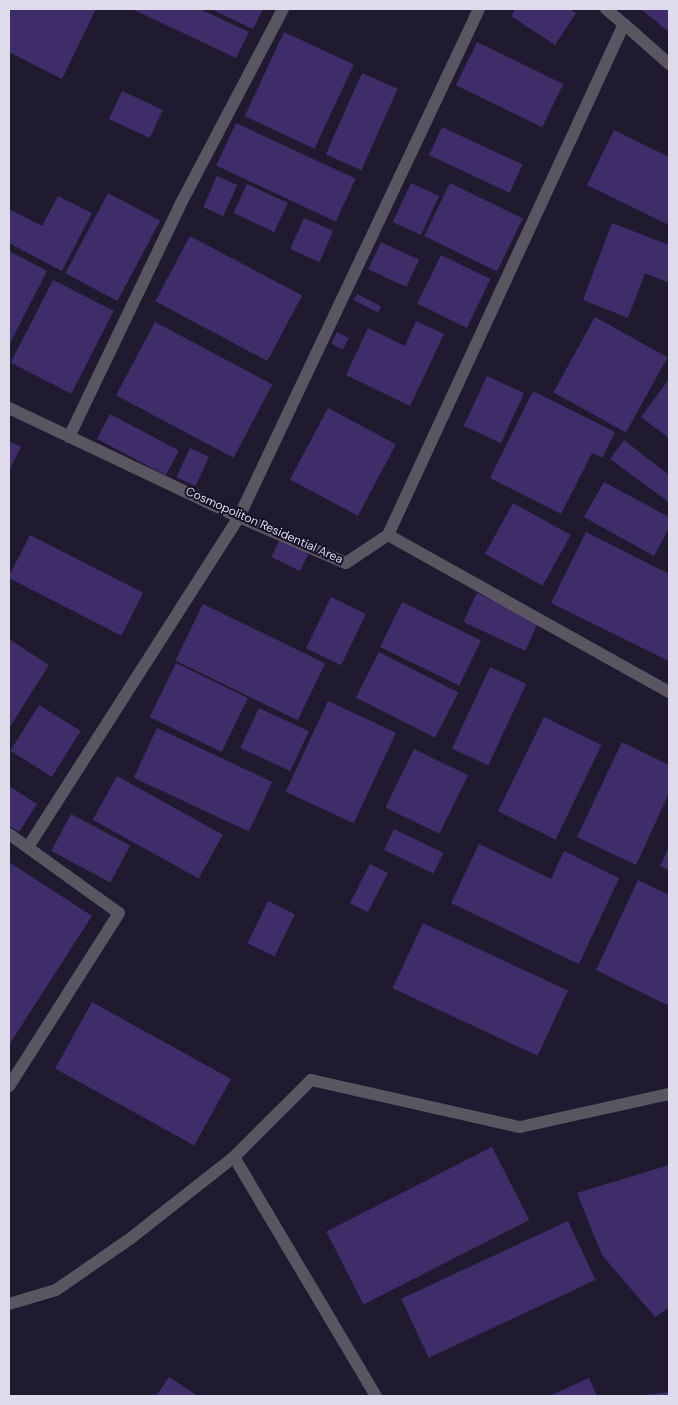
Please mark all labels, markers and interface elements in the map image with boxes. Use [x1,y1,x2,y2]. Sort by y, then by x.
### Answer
street label: Cosmopoliton Residential Area [183,485,345,567]

